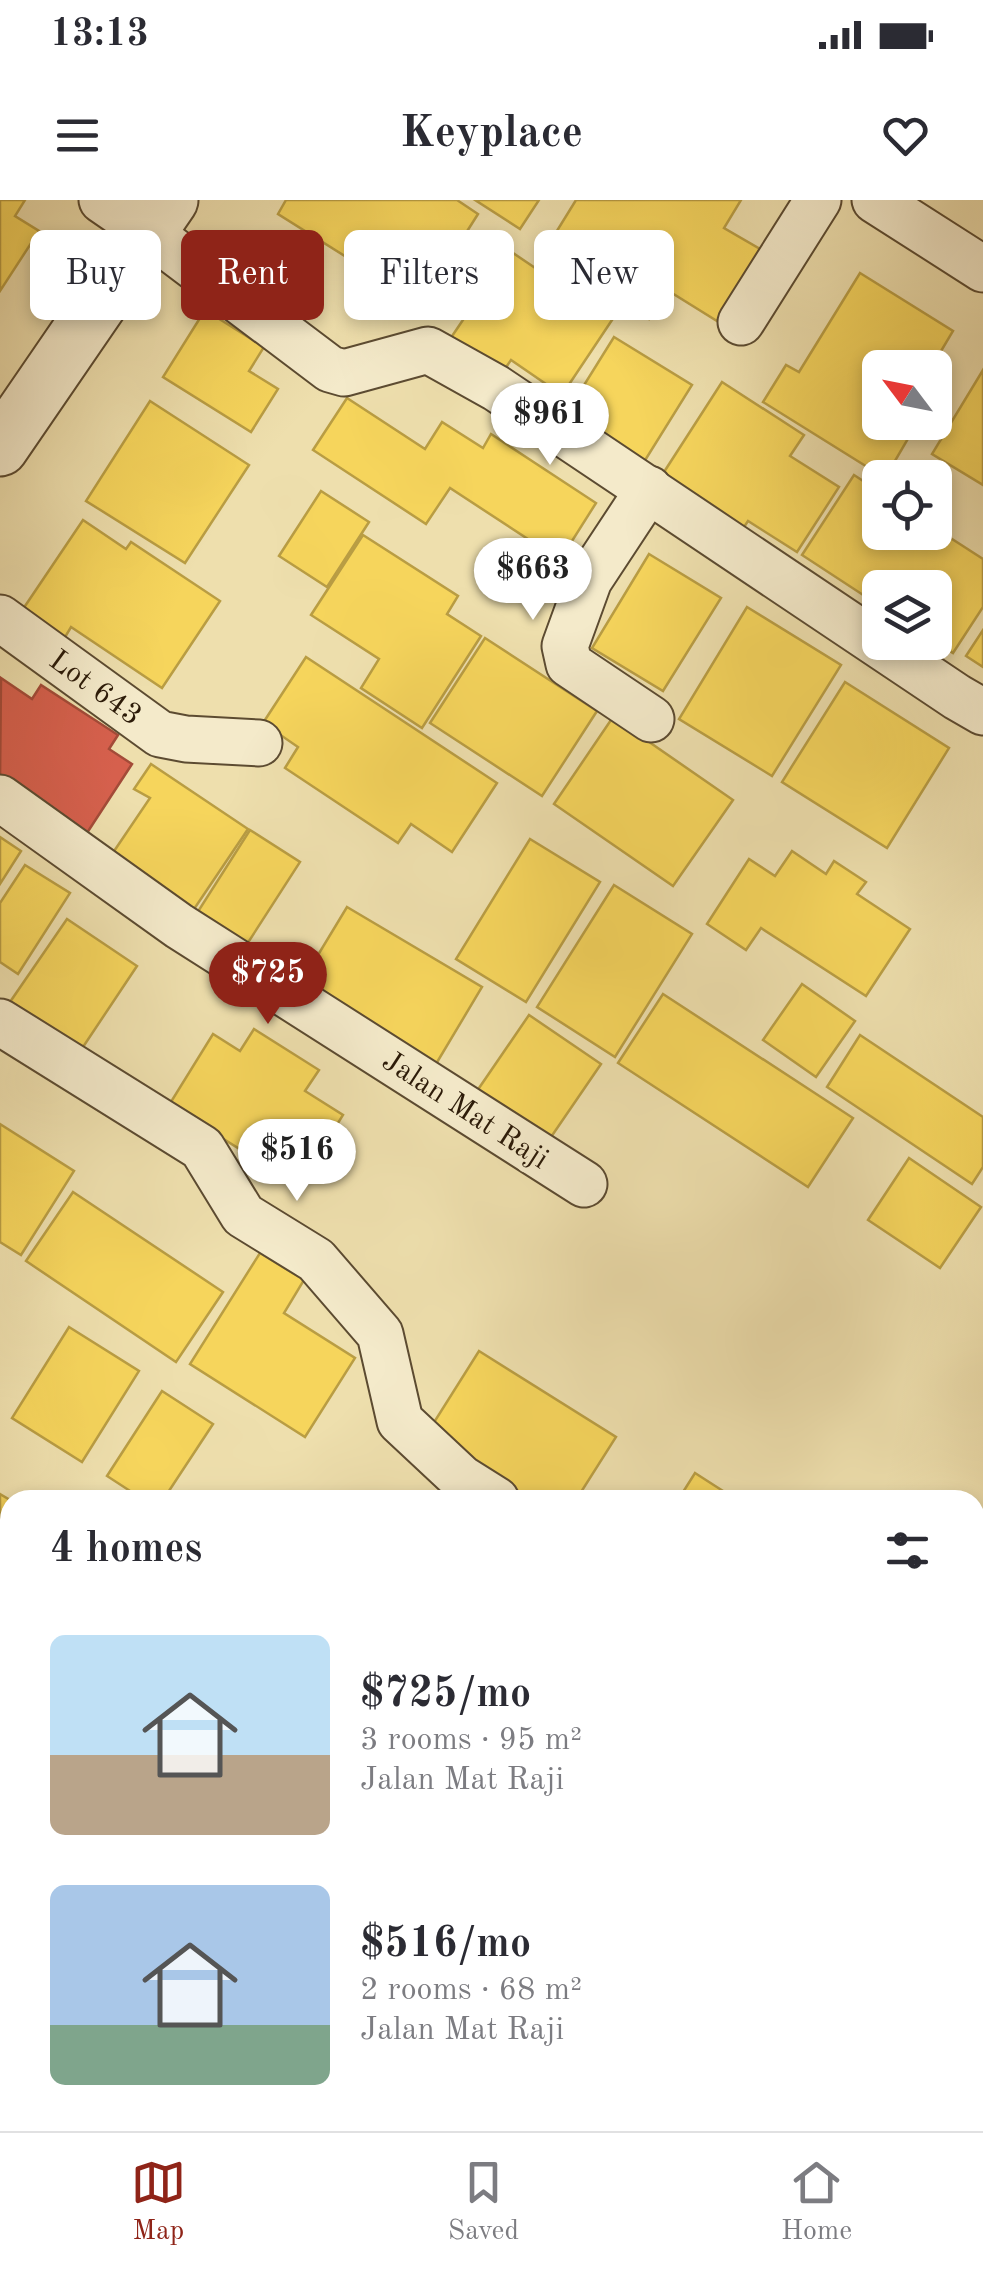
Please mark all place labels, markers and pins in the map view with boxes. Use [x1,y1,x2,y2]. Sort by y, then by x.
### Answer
pin: $961 [491,383,609,468]
pin: $663 [474,538,592,623]
pin: $725 [209,942,327,1027]
pin: $516 [238,1119,356,1204]

